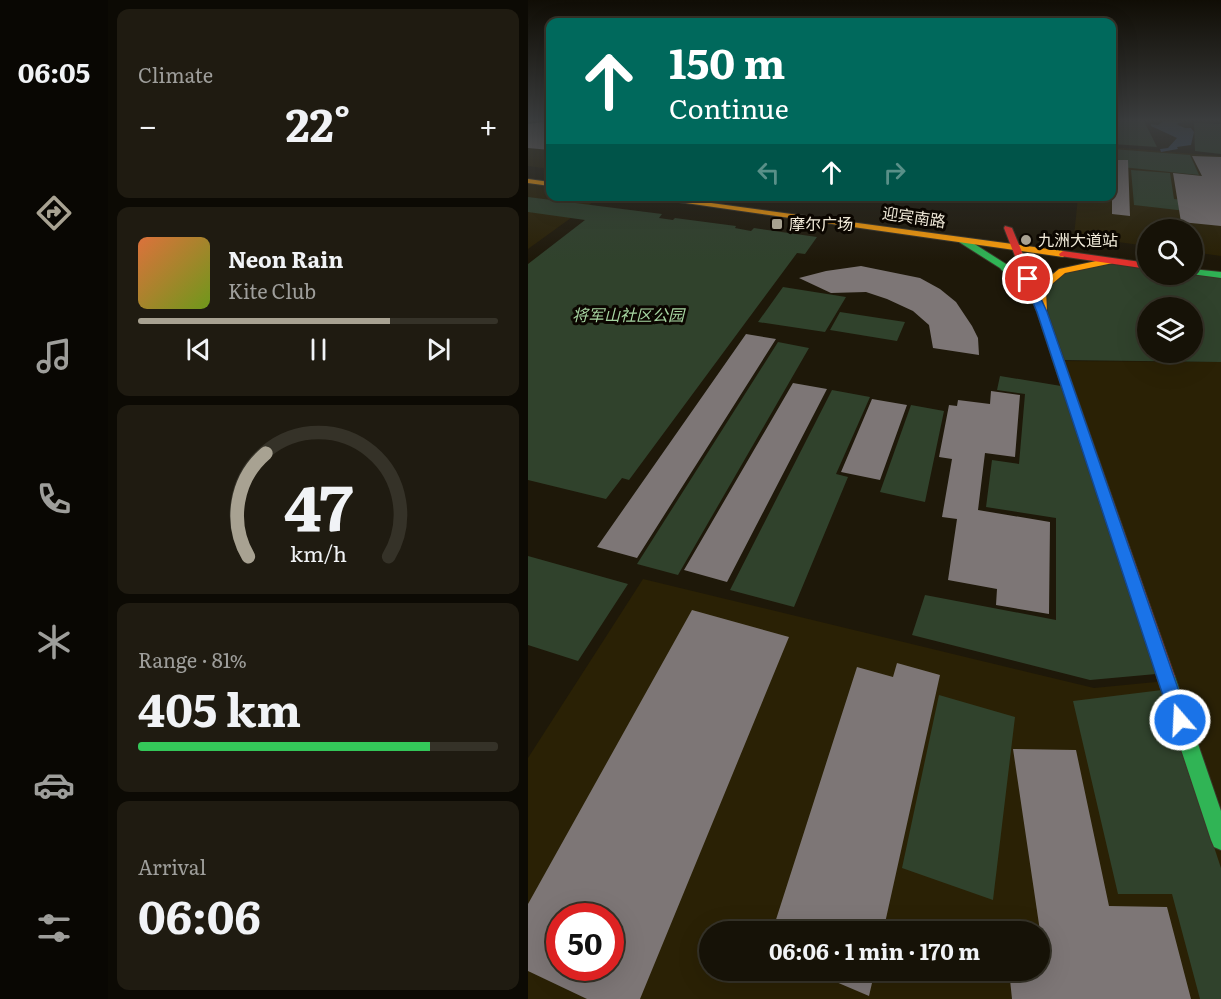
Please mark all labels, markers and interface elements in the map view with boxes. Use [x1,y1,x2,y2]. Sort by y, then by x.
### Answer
text: 150 m [669,30,785,92]
icon: ahead [570,42,648,120]
text: 06:05 [18,51,90,91]
text: Climate [138,59,213,89]
text: Continue [669,87,789,127]
text: 22° [285,89,351,156]
text: − [138,99,157,148]
text: + [479,99,498,148]
icon: left [752,156,785,189]
icon: ahead [815,156,848,189]
icon: right [878,156,911,189]
icon: directions [33,192,75,234]
street label: 迎宾南路 [881,200,948,232]
place label: 摩尔广场 [789,211,853,235]
marker: 摩尔广场 [770,217,784,231]
map controls [1137,219,1203,363]
button: search [1137,219,1203,285]
place label: 九洲大道站 [1038,227,1118,251]
marker: 九洲大道站 [1019,233,1033,247]
text: Neon Rain [228,242,344,275]
pin [1002,253,1053,304]
icon: arrive [1011,262,1044,295]
text: Kite Club [228,275,316,305]
button: layers [1137,297,1203,363]
park label: 将军山社区公园 [572,302,686,326]
icon: previous [182,333,215,366]
icon: pause [302,333,335,366]
icon: next [422,333,455,366]
icon: music [33,335,75,377]
text: 47 [283,458,353,550]
icon: phone [33,478,75,520]
text: km/h [289,537,347,569]
icon: climate [33,621,75,663]
text: Range · 81% [138,644,247,674]
text: 405 km [138,674,301,741]
position arrow [1148,688,1212,752]
icon: car [33,764,75,806]
text: Arrival [138,851,206,881]
text: 06:06 [138,881,261,948]
speed limit sign: 50 [546,903,624,981]
icon: filters [33,907,75,949]
text: 06:06 · 1 min · 170 m [769,934,980,967]

